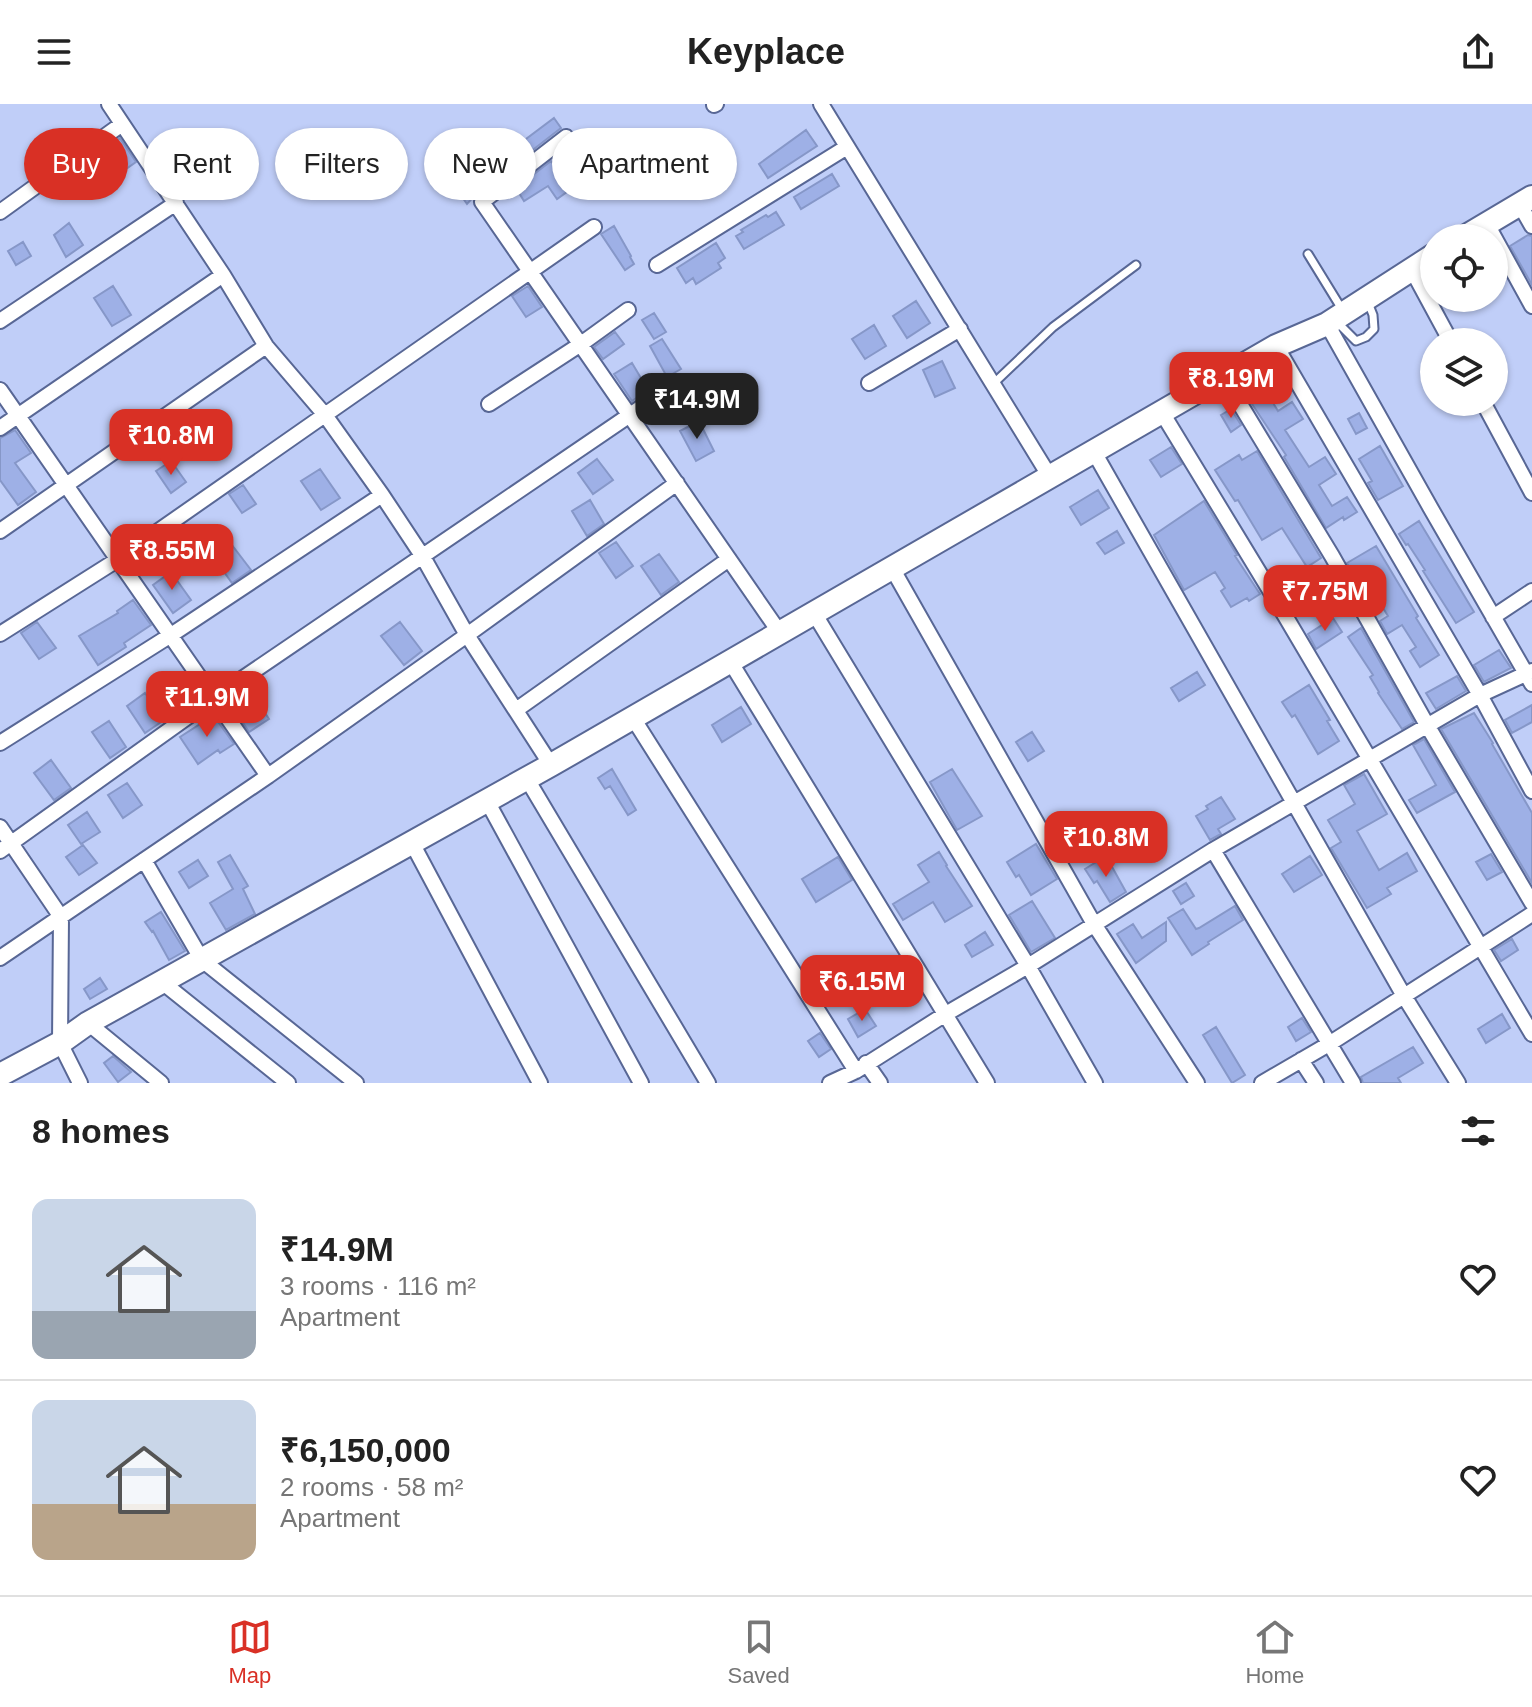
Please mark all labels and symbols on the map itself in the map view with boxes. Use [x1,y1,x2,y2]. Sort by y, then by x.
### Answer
pin: ₹8.19M [1166,352,1296,420]
pin: ₹14.9M [632,373,762,441]
pin: ₹10.8M [106,409,236,477]
pin: ₹8.55M [107,524,237,592]
pin: ₹7.75M [1260,565,1390,633]
pin: ₹11.9M [142,671,272,739]
pin: ₹10.8M [1041,811,1171,879]
pin: ₹6.15M [797,955,927,1023]

